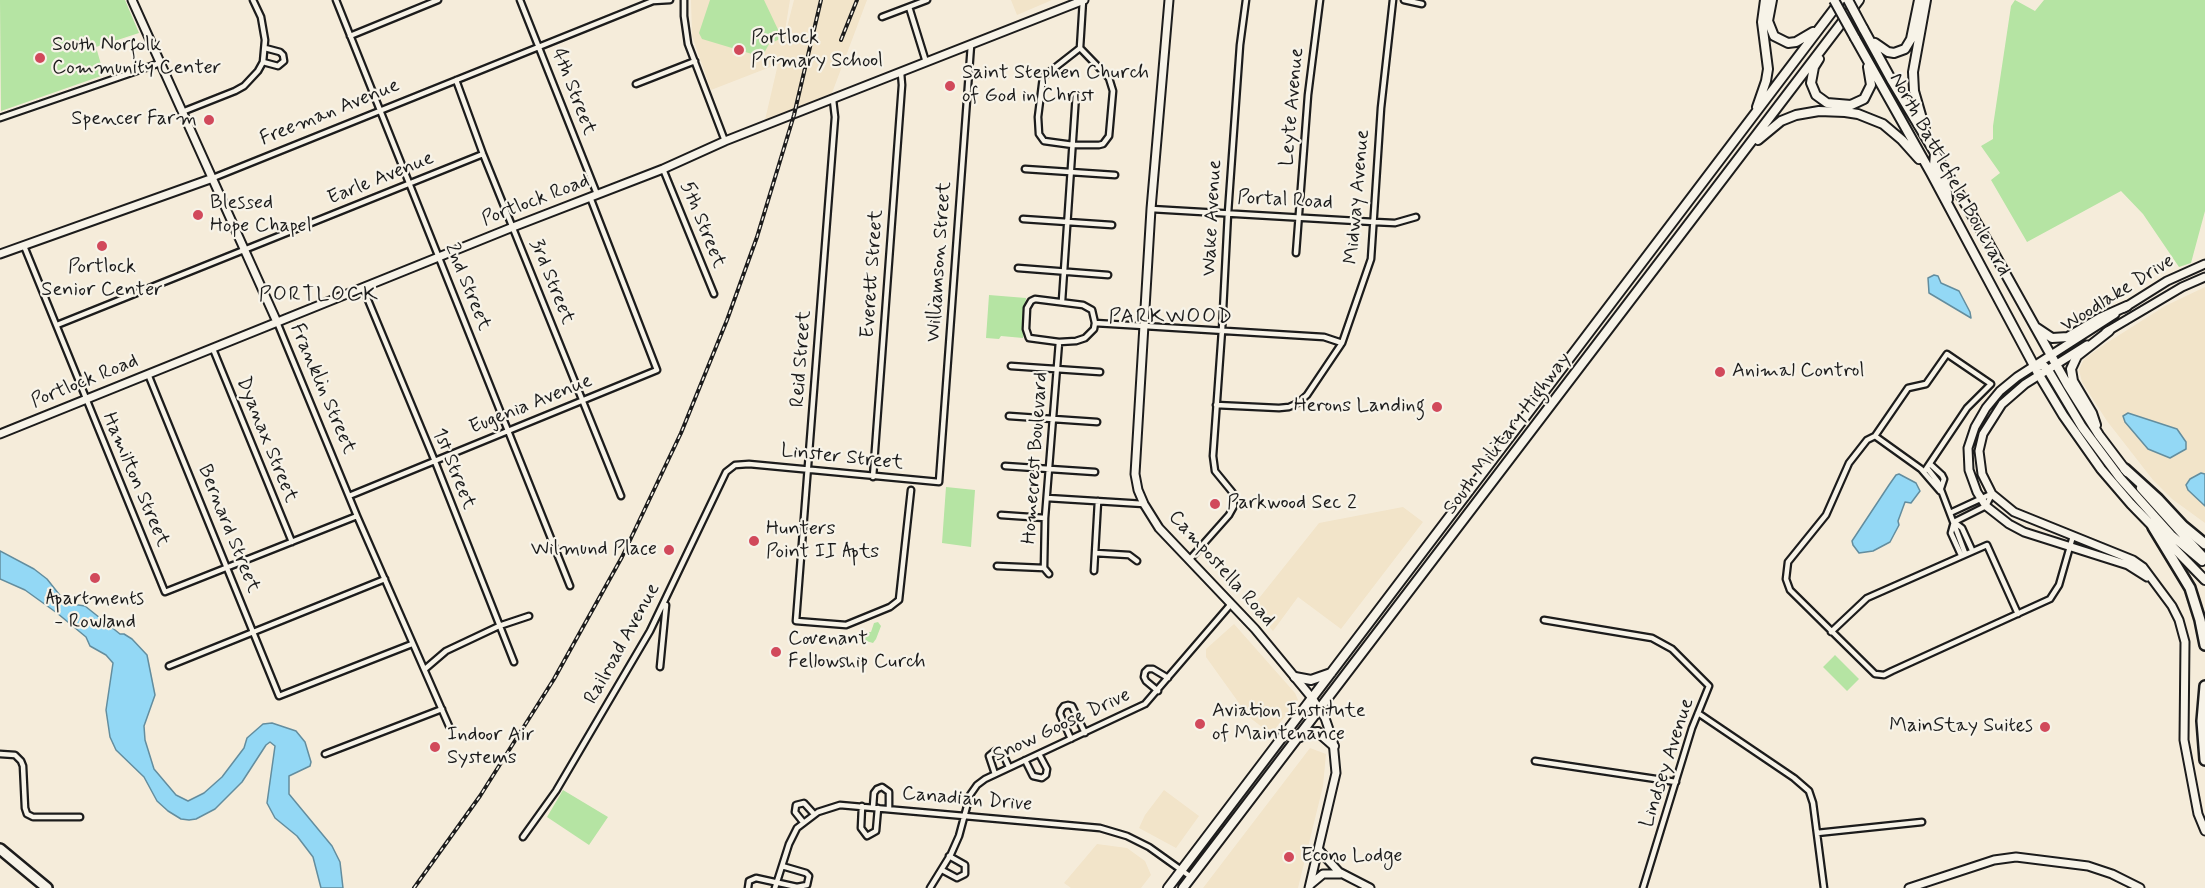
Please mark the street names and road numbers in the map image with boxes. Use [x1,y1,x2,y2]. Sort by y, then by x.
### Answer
street label: 4th Street [545,45,601,139]
street label: Leyte Avenue [1276,47,1310,167]
street label: North Battlefield Boulevard [1883,69,2015,281]
street label: Freeman Avenue [257,74,403,152]
street label: Midway Avenue [1340,129,1376,265]
street label: Earle Avenue [324,147,438,211]
street label: Wake Avenue [1198,159,1228,277]
street label: Portlock Road [479,169,593,233]
street label: 5th Street [674,178,730,272]
street label: Williamson Street [922,181,958,343]
street label: Portal Road [1237,187,1333,215]
street label: Everett Street [857,209,889,339]
street label: 3rd Street [523,236,579,328]
street label: 2nd Street [439,240,495,334]
street label: Woodlake Drive [2057,250,2179,338]
street label: Reid Street [787,310,817,408]
street label: Franklin Street [284,320,360,458]
street label: South Military Highway [1439,348,1577,520]
street label: Portlock Road [28,350,142,414]
street label: Eugenia Avenue [466,369,596,441]
street label: Homecrest Boulevard [1018,371,1054,545]
street label: Dyanax Street [230,374,302,506]
street label: Hamilton Street [96,409,174,551]
street label: 1st Street [426,425,480,513]
street label: Linster Street [780,440,904,476]
street label: Bernard Street [191,462,265,596]
street label: Campostella Road [1162,506,1280,632]
street label: Railroad Avenue [580,579,666,709]
street label: Snow Goose Drive [990,684,1134,768]
street label: Lindsey Avenue [1636,695,1700,831]
street label: Canadian Drive [901,782,1033,818]

